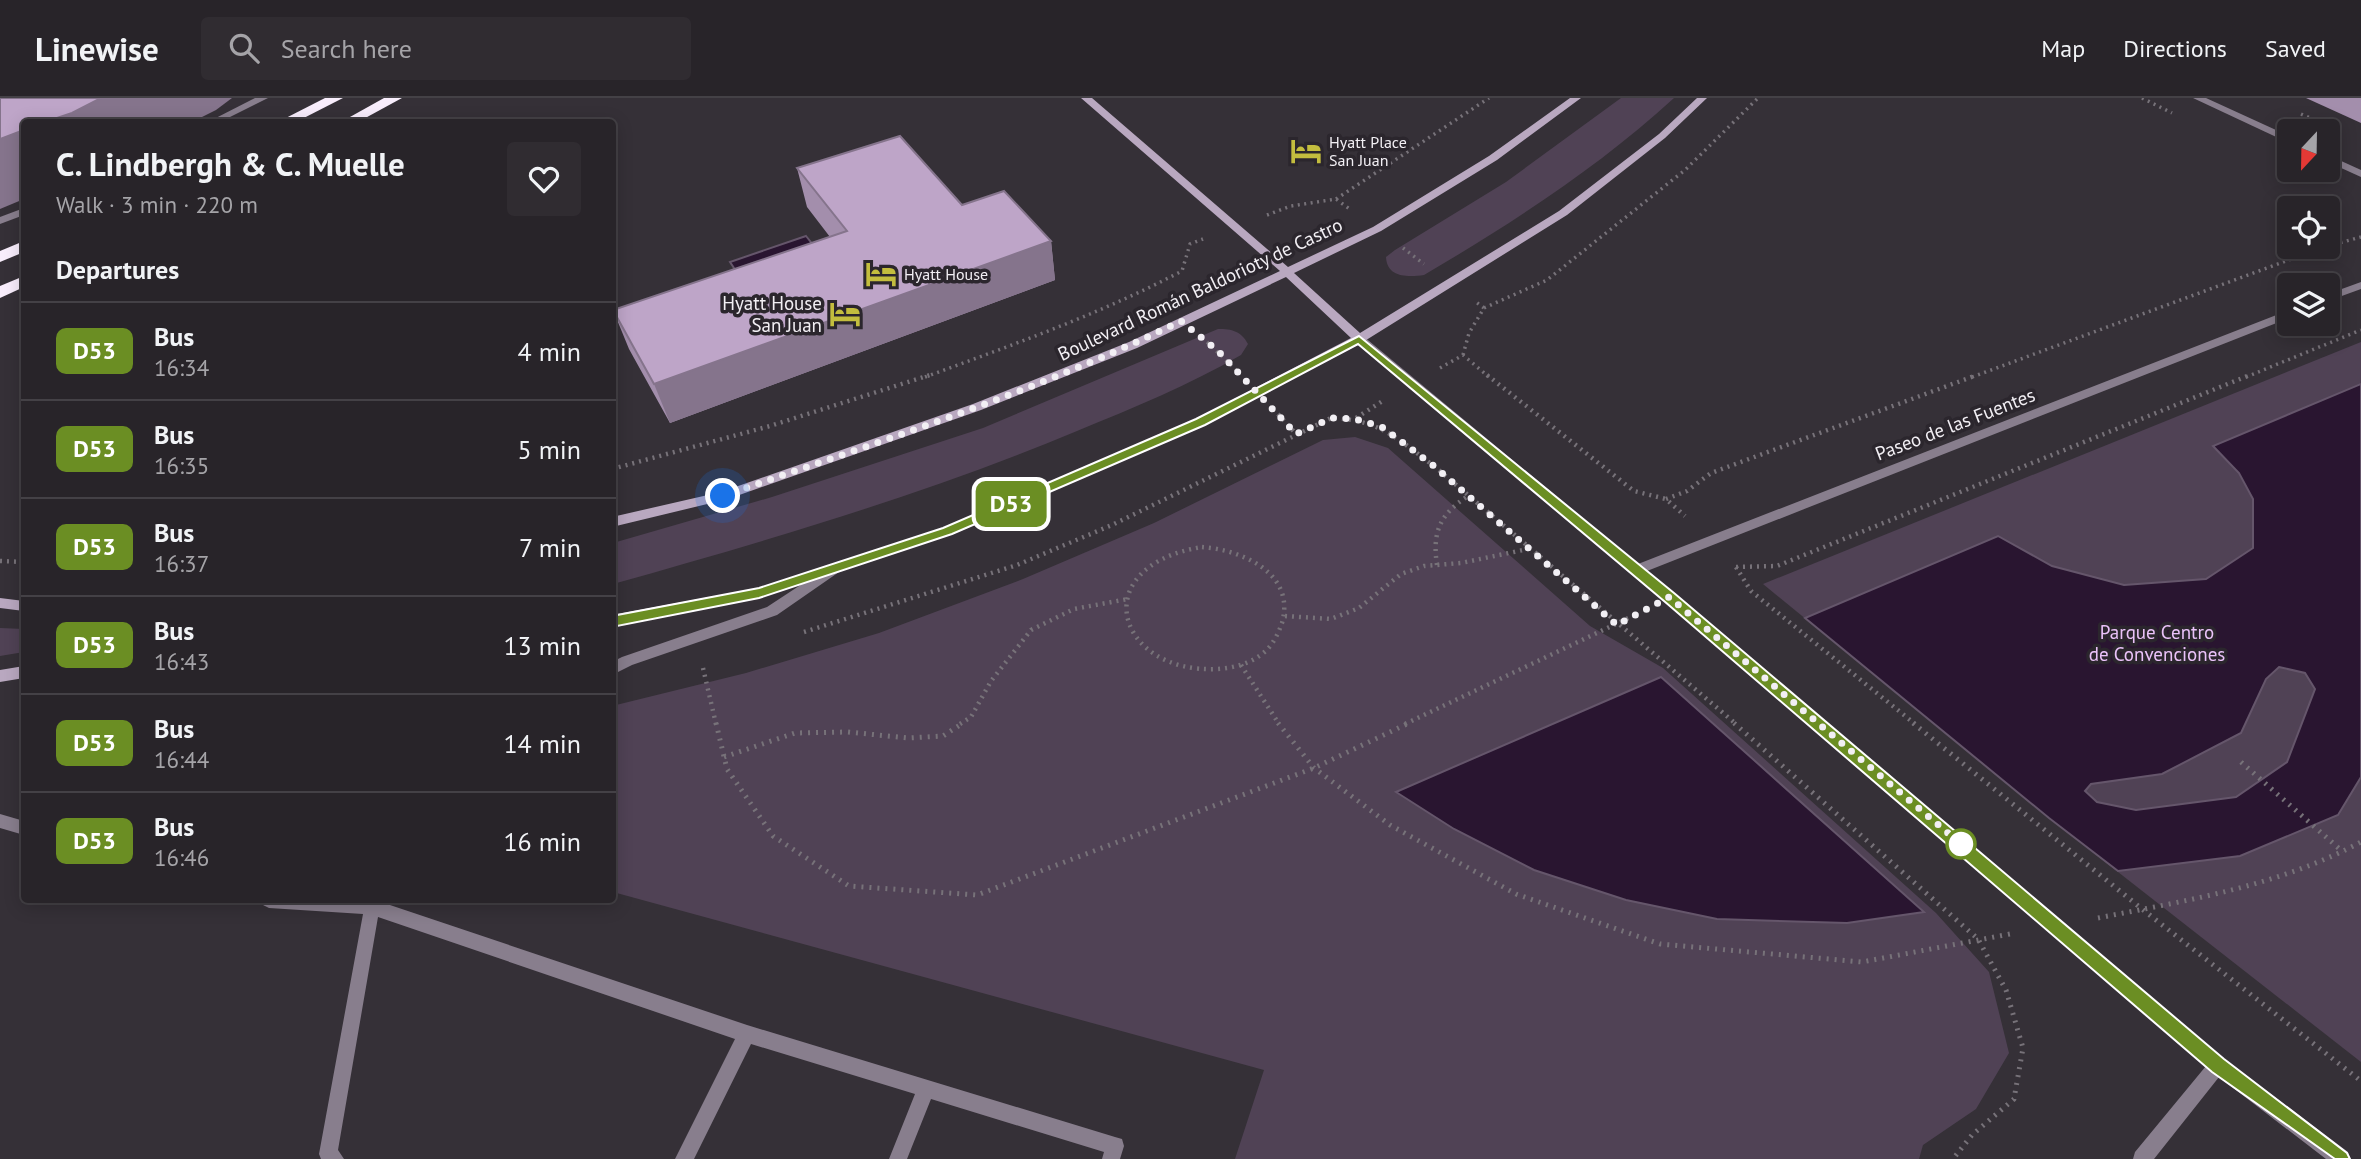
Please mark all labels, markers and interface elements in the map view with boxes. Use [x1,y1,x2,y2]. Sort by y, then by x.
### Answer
search box [201,17,691,80]
text: Linewise [35,27,159,70]
icon: search [225,29,263,67]
text: Search here [281,32,412,65]
text: Map [2041,33,2085,64]
text: Directions [2123,33,2227,64]
text: Saved [2265,33,2326,64]
north arrow [2277,119,2340,182]
map controls [2277,119,2340,336]
place label: Hyatt Place San Juan [1329,132,1407,170]
hotel icon: Hyatt Place San Juan [1289,134,1323,168]
text: C. Lindbergh & C. Muelle [56,142,405,185]
button: heart [507,142,581,216]
text: Walk · 3 min · 220 m [56,190,258,219]
button: locate [2277,196,2340,259]
street label: Boulevard Román Baldorioty de Castro [1054,212,1346,366]
text: Departures [56,253,179,286]
hotel icon: Hyatt House [864,257,898,291]
place label: Hyatt House [904,264,988,284]
button: layers [2277,273,2340,336]
place label: Hyatt House San Juan [722,291,822,337]
hotel icon: Hyatt House San Juan [828,297,862,331]
text: Bus [154,320,194,353]
text: D53 [73,335,116,366]
text: 4 min [518,335,581,368]
text: 16:34 [154,353,209,382]
street label: Paseo de las Fuentes [1872,383,2038,465]
text: Bus [154,418,194,451]
text: D53 [73,433,116,464]
text: 5 min [518,433,581,466]
text: 16:35 [154,451,209,480]
your location [705,478,740,513]
line badge: D53 [971,481,1051,527]
text: D53 [990,488,1032,519]
text: Bus [154,516,194,549]
text: D53 [73,531,116,562]
text: 7 min [519,531,581,564]
text: 16:37 [154,549,209,578]
text: Bus [154,614,194,647]
park label: Parque Centro de Convenciones [2089,620,2225,666]
text: D53 [73,629,116,660]
text: 13 min [503,629,581,662]
text: 16:43 [154,647,209,676]
text: Bus [154,712,194,745]
text: D53 [73,727,116,758]
text: 14 min [503,727,581,760]
text: 16:44 [154,745,209,774]
text: Bus [154,810,194,843]
text: D53 [73,825,116,856]
text: 16 min [503,825,581,858]
unlabelled marker [1946,829,1976,859]
text: 16:46 [154,843,209,872]

